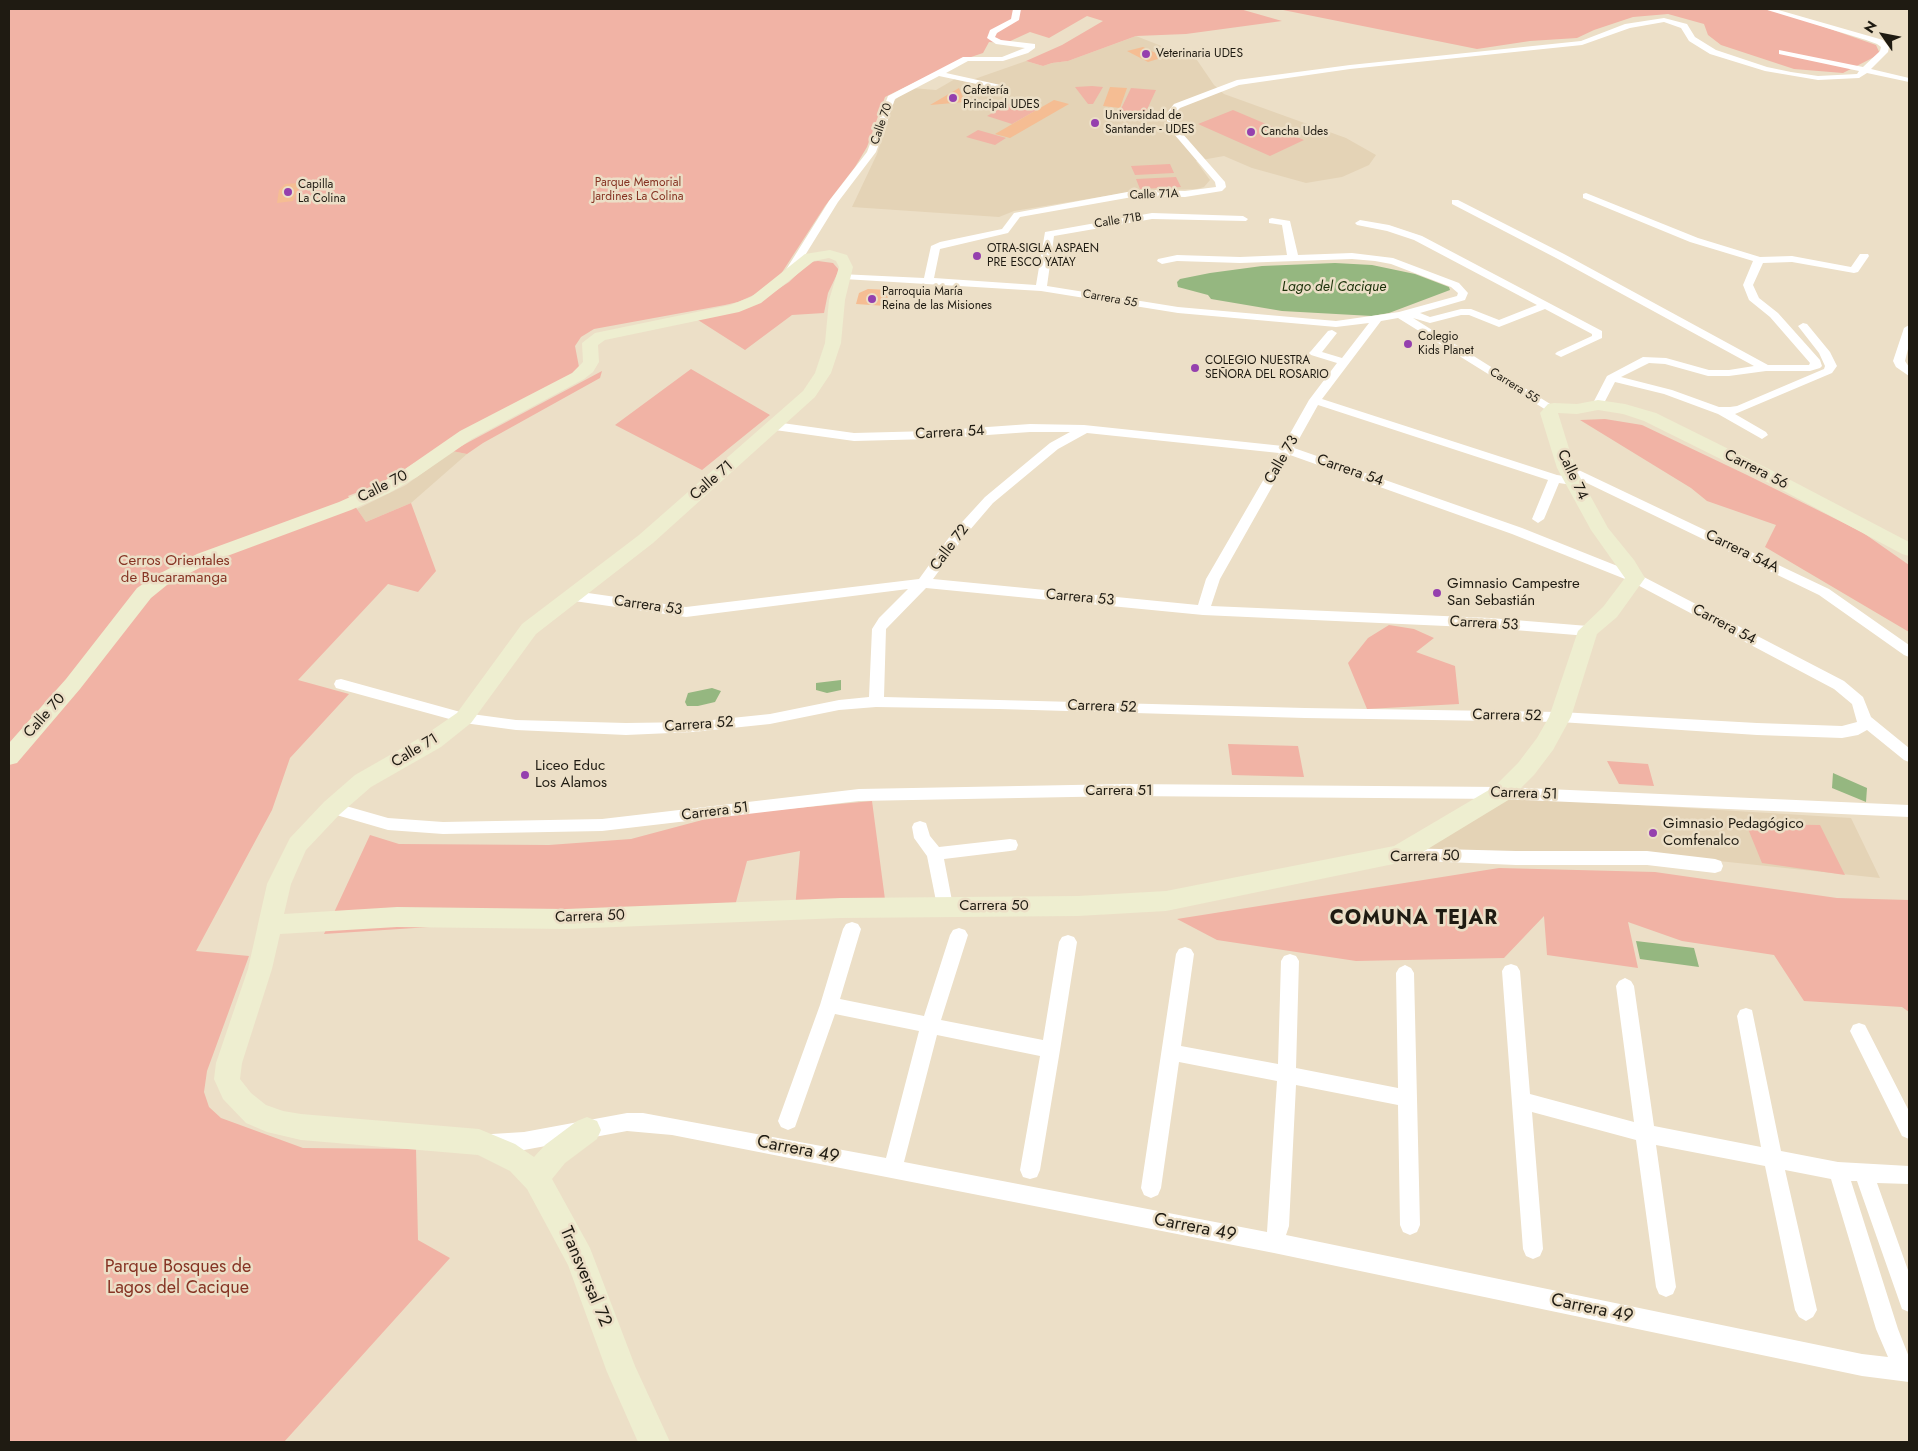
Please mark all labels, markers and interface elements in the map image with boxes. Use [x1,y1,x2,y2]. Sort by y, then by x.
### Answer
north arrow [1858,10,1908,60]
text: N [1859,17,1882,37]
place label: Veterinaria UDES [1156,47,1243,61]
marker: Veterinaria UDES [1140,48,1152,60]
place label: Cafetería Principal UDES [963,84,1040,112]
marker: Cafetería Principal UDES [947,92,959,104]
street label: Calle 70 [868,101,896,147]
place label: Universidad de Santander - UDES [1105,109,1194,137]
marker: Universidad de Santander - UDES [1089,117,1101,129]
place label: Cancha Udes [1261,125,1328,139]
marker: Cancha Udes [1245,126,1257,138]
park label: Parque Memorial Jardines La Colina [592,176,684,204]
place label: Capilla La Colina [298,178,345,206]
marker: Capilla La Colina [282,186,294,198]
street label: Calle 71A [1129,187,1179,203]
street label: Calle 71B [1093,210,1143,232]
place label: OTRA-SIGLA ASPAEN PRE ESCO YATAY [987,242,1099,270]
marker: OTRA-SIGLA ASPAEN PRE ESCO YATAY [971,250,983,262]
water label: Lago del Cacique [1282,280,1386,296]
place label: Parroquia María Reina de las Misiones [882,285,992,313]
street label: Carrera 55 [1082,287,1138,311]
marker: Parroquia María Reina de las Misiones [866,293,878,305]
place label: Colegio Kids Planet [1418,330,1474,358]
marker: Colegio Kids Planet [1402,338,1414,350]
place label: COLEGIO NUESTRA SEÑORA DEL ROSARIO [1205,354,1329,382]
marker: COLEGIO NUESTRA SEÑORA DEL ROSARIO [1189,362,1201,374]
street label: Carrera 55 [1487,365,1541,407]
street label: Carrera 54 [915,422,985,444]
street label: Calle 73 [1261,433,1303,487]
street label: Carrera 56 [1721,446,1791,494]
street label: Calle 74 [1553,447,1591,503]
street label: Carrera 54 [1314,451,1386,491]
street label: Calle 71 [687,457,737,505]
street label: Calle 70 [355,467,411,507]
street label: Calle 72 [927,521,973,575]
street label: Carrera 54A [1702,527,1782,577]
park label: Cerros Orientales de Bucaramanga [118,552,230,587]
place label: Gimnasio Campestre San Sebastián [1447,575,1580,610]
street label: Carrera 53 [1045,586,1115,610]
marker: Gimnasio Campestre San Sebastián [1431,587,1443,599]
street label: Carrera 53 [613,592,683,620]
street label: Carrera 54 [1689,601,1759,649]
street label: Carrera 53 [1449,613,1519,635]
street label: Calle 70 [20,690,70,742]
street label: Carrera 52 [1067,697,1137,717]
street label: Carrera 52 [1472,706,1542,726]
street label: Carrera 52 [664,714,734,736]
street label: Calle 71 [388,730,442,772]
place label: Liceo Educ Los Alamos [535,757,607,792]
marker: Liceo Educ Los Alamos [519,769,531,781]
street label: Carrera 51 [1085,782,1153,800]
street label: Carrera 51 [1490,784,1558,804]
street label: Carrera 51 [680,799,750,825]
place label: Gimnasio Pedagógico Comfenalco [1663,815,1804,850]
marker: Gimnasio Pedagógico Comfenalco [1647,827,1659,839]
street label: Carrera 50 [1390,847,1460,867]
street label: Carrera 50 [959,897,1029,915]
street label: Carrera 50 [555,907,625,927]
district label: COMUNA TEJAR [1328,907,1500,931]
street label: Carrera 49 [755,1131,841,1169]
street label: Carrera 49 [1152,1209,1238,1247]
street label: Transversal 72 [554,1224,616,1330]
park label: Parque Bosques de Lagos del Cacique [105,1257,251,1300]
street label: Carrera 49 [1549,1290,1635,1328]

